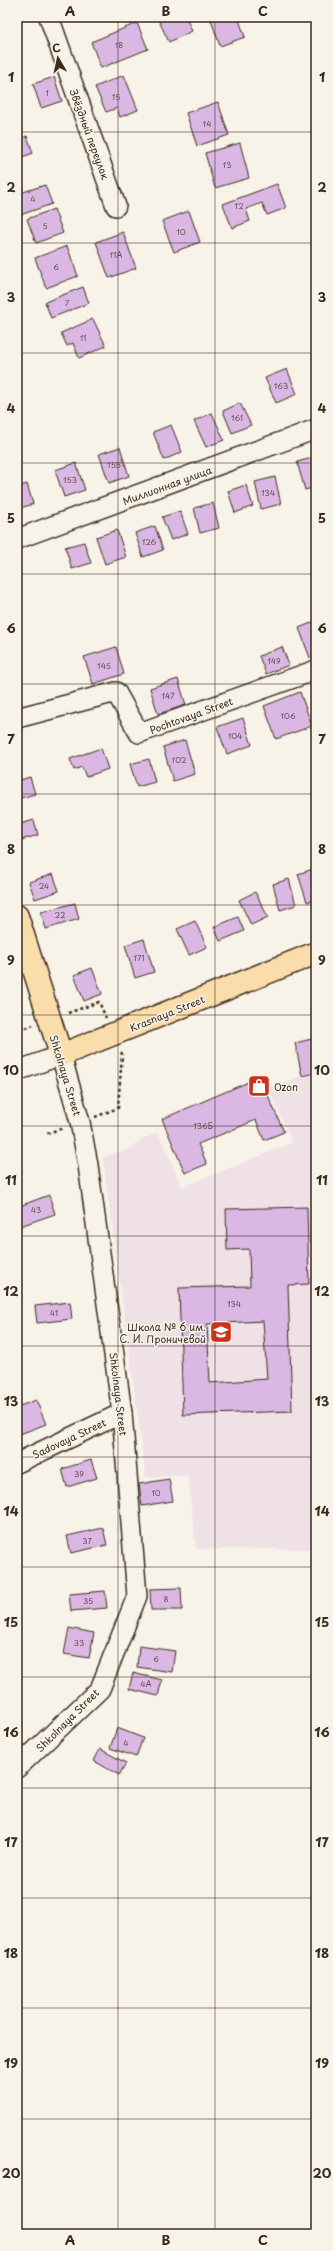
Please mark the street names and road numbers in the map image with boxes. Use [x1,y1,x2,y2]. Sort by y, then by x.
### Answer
street label: Звёздный переулок [66,87,113,182]
street label: Миллионная улица [120,462,214,508]
street label: Pochtovaya Street [147,693,235,737]
street label: Krasnaya Street [127,991,207,1036]
street label: Shkolnaya Street [46,1033,85,1118]
street label: Shkolnaya Street [105,1352,132,1437]
street label: Sadovaya Street [30,1414,108,1462]
street label: Shkolnaya Street [32,1685,103,1756]

